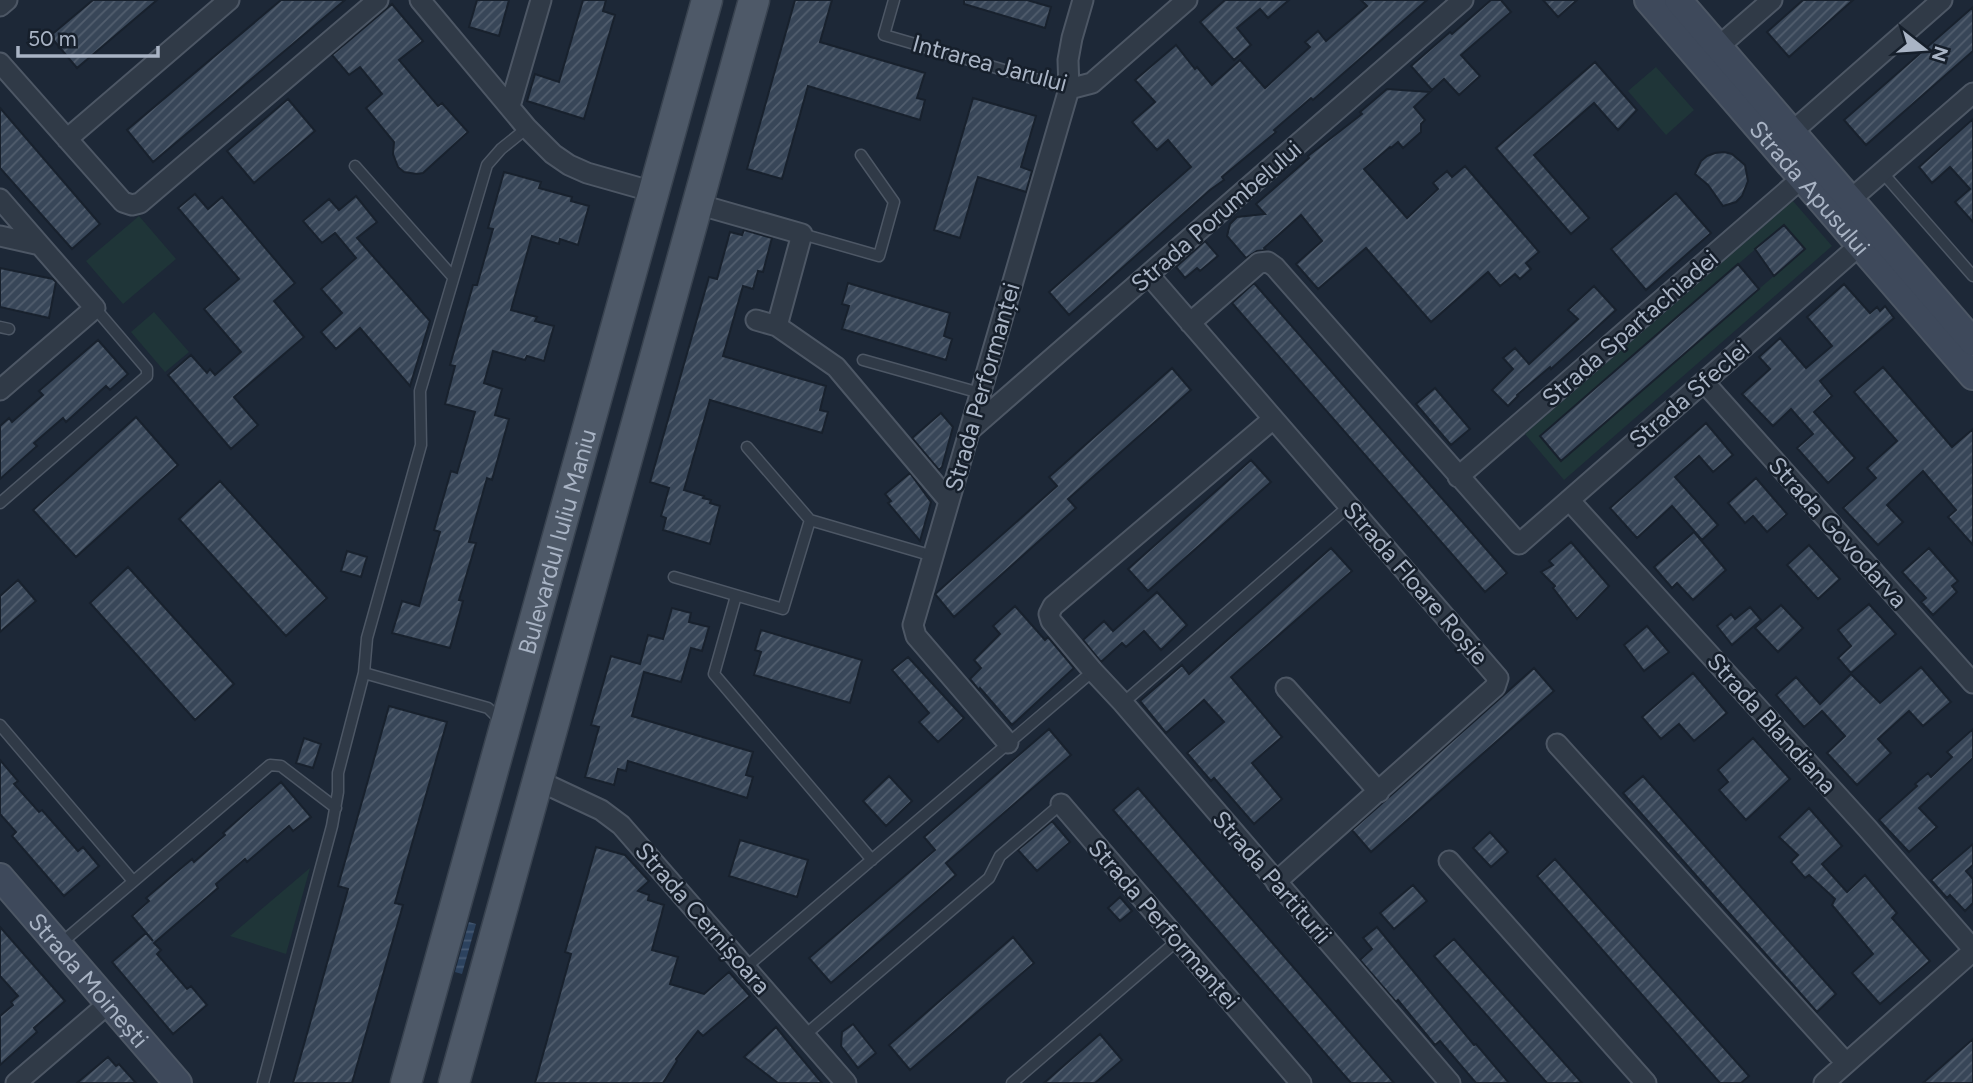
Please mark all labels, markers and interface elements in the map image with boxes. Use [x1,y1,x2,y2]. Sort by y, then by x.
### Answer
scale bar [18,14,158,58]
north arrow [1889,14,1959,84]
text: 50 m [28,26,77,51]
street label: Intrarea Jarului [909,28,1071,98]
text: N [1927,43,1953,64]
street label: Strada Apusului [1744,114,1876,261]
street label: Strada Porumbelului [1125,134,1307,298]
street label: Strada Spartachiadei [1536,244,1724,412]
street label: Strada Performanței [938,279,1026,495]
street label: Strada Sfeclei [1623,334,1755,454]
street label: Bulevardul Iuliu Maniu [511,426,602,657]
street label: Strada Govodarva [1763,451,1913,613]
street label: Strada Floare Roșie [1337,495,1495,671]
street label: Strada Blandiana [1701,647,1843,799]
street label: Strada Partiturii [1206,805,1338,949]
street label: Strada Performanței [1082,833,1246,1015]
street label: Strada Cernișoara [629,836,777,1000]
street label: Strada Moinești [23,907,155,1053]

